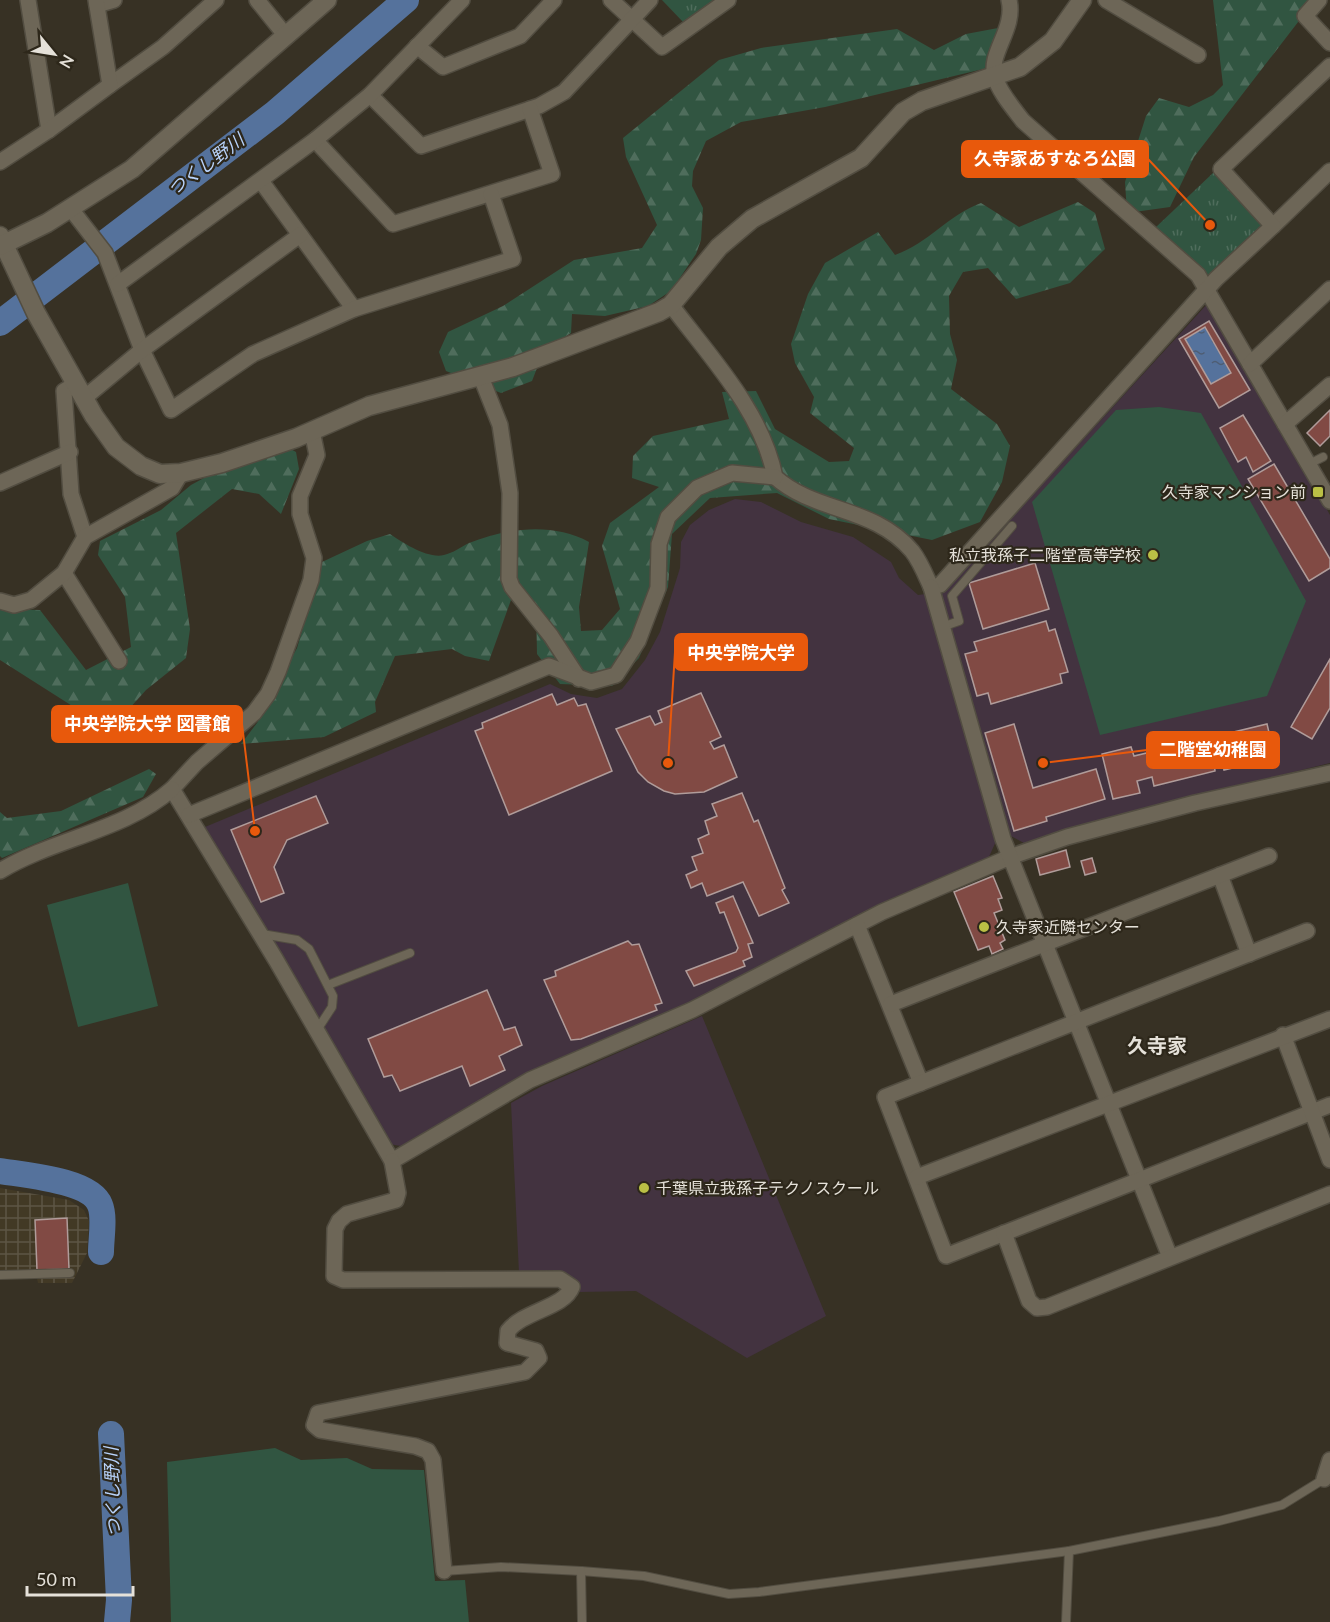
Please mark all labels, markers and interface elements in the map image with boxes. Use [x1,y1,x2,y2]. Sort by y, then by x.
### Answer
north arrow [24,24,84,84]
text: N [56,52,79,72]
water label: つくし野川 [163,127,250,200]
callout: 久寺家あすなろ公園 [962,141,1148,177]
text: 久寺家あすなろ公園 [974,147,1136,169]
place label: 久寺家マンション前 [1162,482,1306,501]
marker: 久寺家マンション前 [1311,485,1325,499]
place label: 私立我孫子二階堂高等学校 [949,545,1141,564]
marker: 私立我孫子二階堂高等学校 [1146,548,1160,562]
callout: 中央学院大学 [675,634,807,670]
text: 中央学院大学 [687,641,795,663]
callout: 中央学院大学 図書館 [52,706,242,742]
text: 中央学院大学 図書館 [64,712,230,734]
callout: 二階堂幼稚園 [1147,732,1279,768]
text: 二階堂幼稚園 [1159,738,1267,760]
place label: 久寺家近隣センター [996,917,1140,936]
marker: 久寺家近隣センター [977,920,991,934]
district label: 久寺家 [1127,1033,1187,1057]
place label: 千葉県立我孫子テクノスクール [656,1178,879,1197]
marker: 千葉県立我孫子テクノスクール [637,1181,651,1195]
water label: つくし野川 [99,1445,125,1537]
scale bar [27,1559,134,1597]
text: 50 m [36,1568,76,1590]

